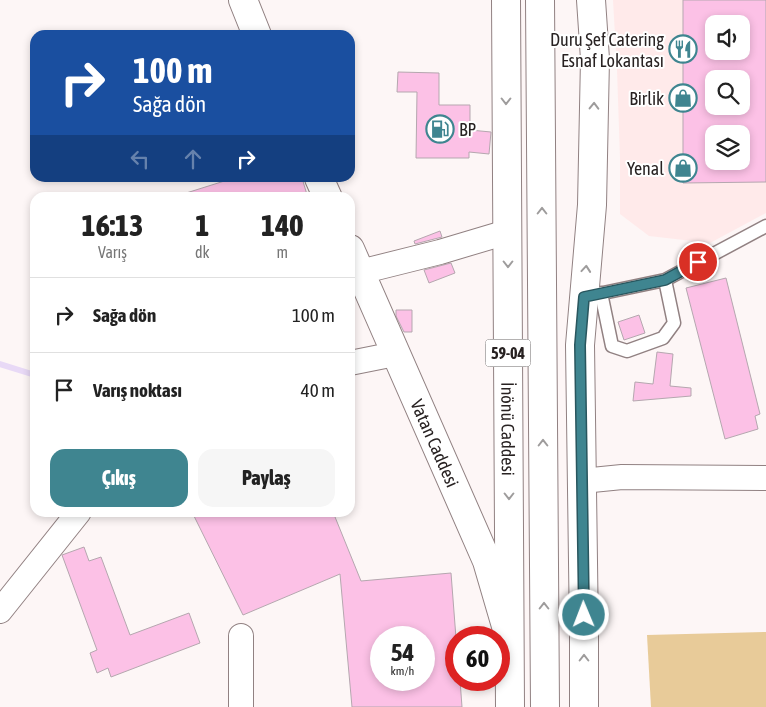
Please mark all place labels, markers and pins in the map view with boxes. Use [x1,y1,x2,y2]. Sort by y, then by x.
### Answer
place label: Duru Şef Catering Esnaf Lokantası [550,29,664,71]
restaurant icon: Duru Şef Catering Esnaf Lokantası [668,34,698,64]
shop icon: Birlik [668,83,698,113]
place label: Birlik [629,88,664,109]
fuel station icon: BP [425,114,455,144]
place label: BP [459,119,477,140]
shop icon: Yenal [668,153,698,183]
place label: Yenal [627,158,664,179]
pin [677,241,719,283]

